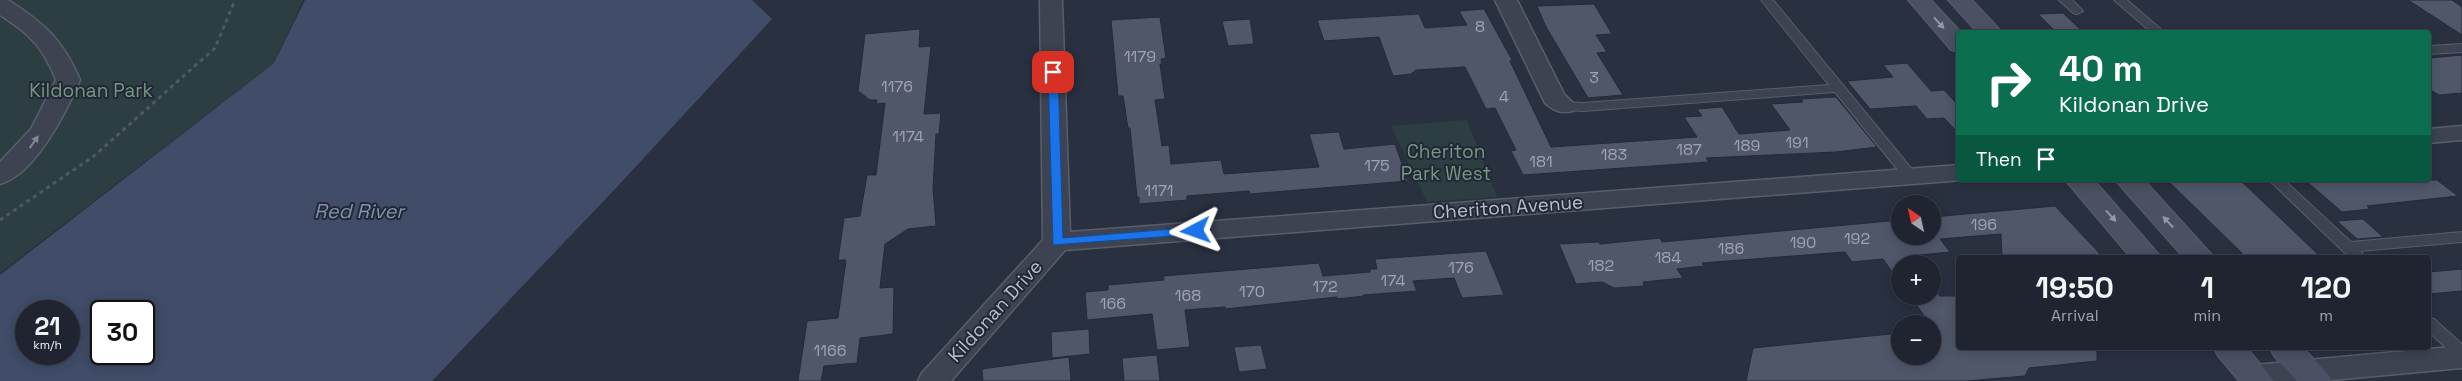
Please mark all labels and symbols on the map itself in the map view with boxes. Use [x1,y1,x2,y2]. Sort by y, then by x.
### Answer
house number: 8 [1475,16,1485,37]
one-way arrow [1933,16,1945,28]
house number: 1179 [1124,46,1156,67]
pin [1032,51,1074,93]
house number: 3 [1589,67,1599,88]
house number: 1176 [881,76,913,97]
park label: Kildonan Park [29,78,153,103]
house number: 4 [1499,86,1509,107]
house number: 1174 [892,126,924,147]
house number: 191 [1785,132,1809,153]
one-way arrow [29,135,39,149]
house number: 189 [1734,135,1760,156]
park label: Cheriton Park West [1401,139,1491,186]
house number: 187 [1676,139,1702,160]
house number: 183 [1601,144,1627,165]
house number: 181 [1529,151,1553,172]
house number: 175 [1364,155,1390,176]
house number: 1171 [1145,180,1173,201]
street label: Cheriton Avenue [1432,189,1584,225]
north arrow [1891,195,1941,245]
water label: Red River [314,198,406,224]
position arrow [1169,204,1221,256]
one-way arrow [2105,210,2117,222]
house number: 196 [1971,214,1997,235]
one-way arrow [2162,216,2174,228]
house number: 192 [1844,228,1870,249]
house number: 190 [1790,232,1816,253]
house number: 186 [1718,238,1744,259]
house number: 184 [1655,247,1681,268]
street label: Kildonan Drive [942,255,1048,367]
house number: 182 [1588,255,1614,276]
house number: 176 [1448,257,1474,278]
house number: 174 [1381,270,1405,291]
house number: 172 [1312,276,1338,297]
house number: 170 [1239,281,1265,302]
house number: 168 [1175,285,1201,306]
house number: 166 [1100,293,1126,314]
speed limit sign: 30 [90,300,155,365]
house number: 1166 [814,340,846,361]

